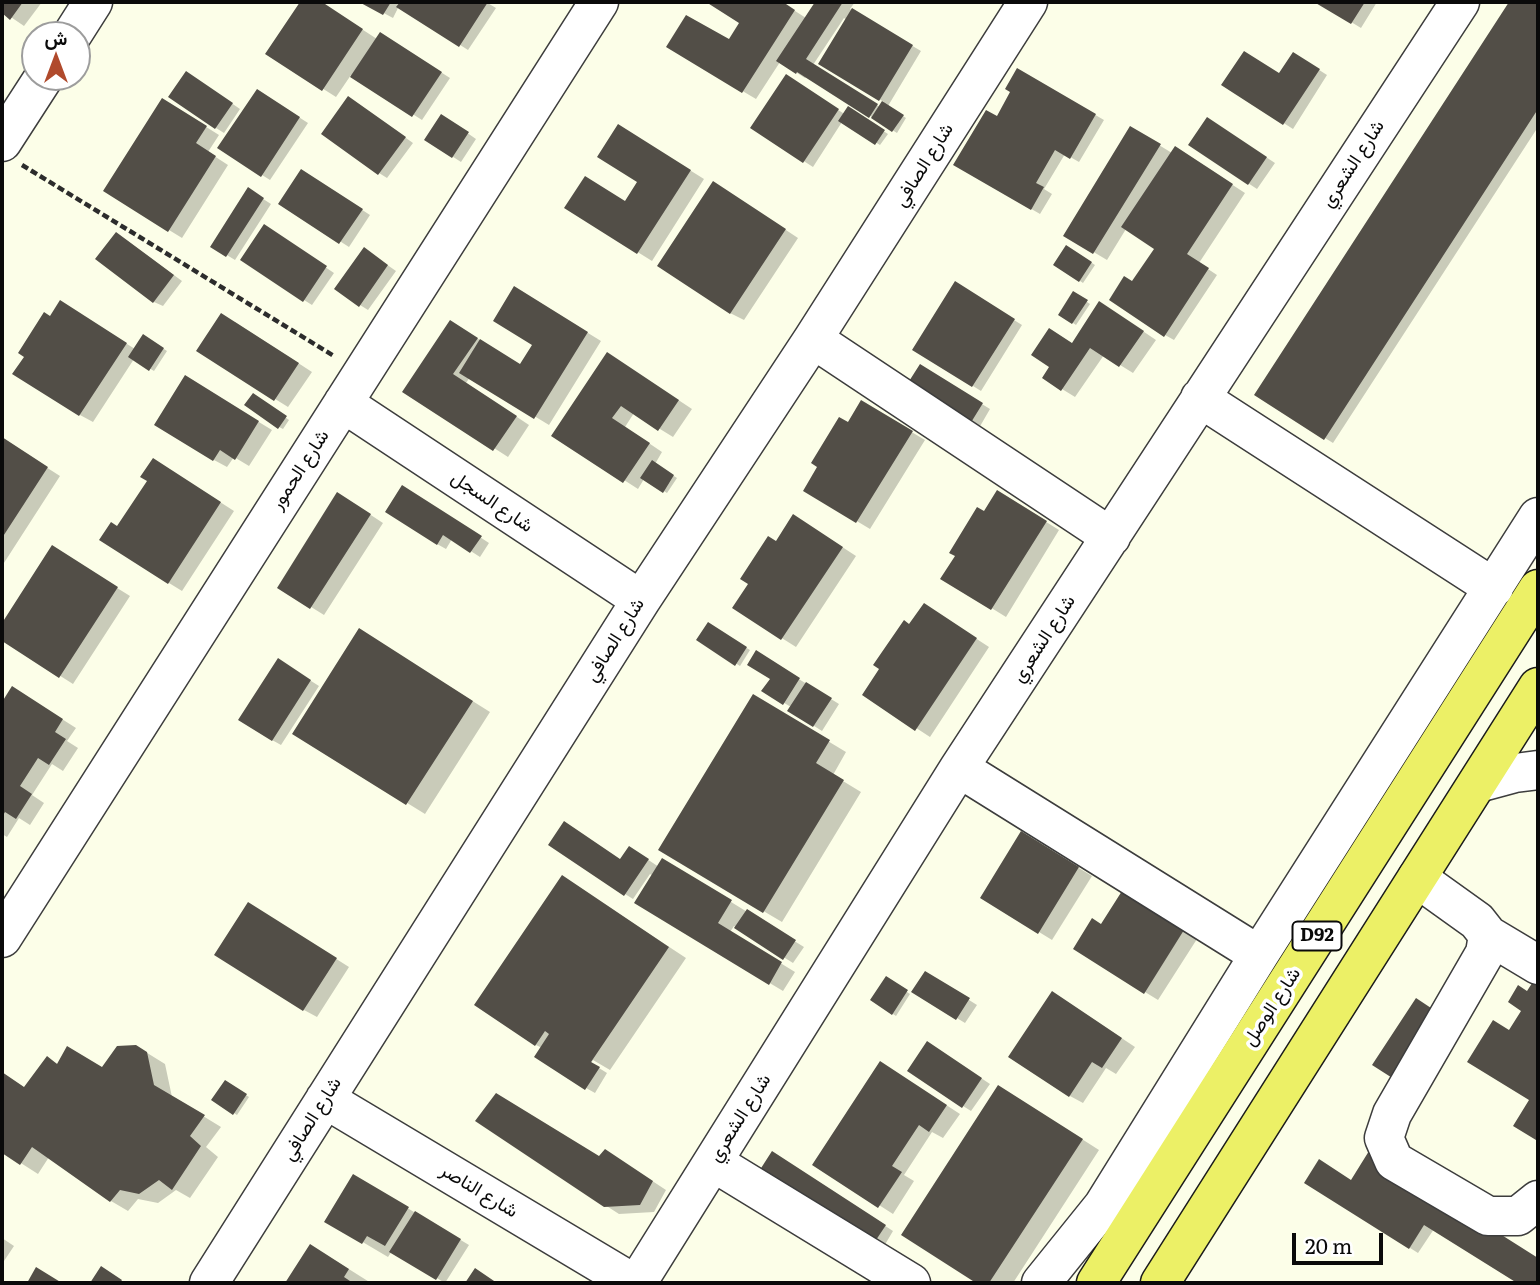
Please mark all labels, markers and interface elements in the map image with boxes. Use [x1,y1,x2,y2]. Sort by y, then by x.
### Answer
north arrow [21,21,91,91]
text: ش [45,23,67,51]
street label: شارع الشعري [1316,116,1390,212]
street label: شارع الصافي [889,119,959,211]
street label: شارع الحمور [266,426,334,514]
street label: شارع السجل [447,466,537,538]
street label: شارع الشعري [1007,591,1081,687]
street label: شارع الصافي [580,594,650,686]
road number: D92 [1292,922,1342,951]
street label: شارع الوصل [1238,963,1306,1051]
street label: شارع الشعري [704,1070,776,1166]
street label: شارع الصافي [277,1073,347,1165]
street label: شارع الناصر [436,1159,522,1223]
scale bar [1295,1218,1386,1262]
text: 20 m [1305,1229,1352,1260]

